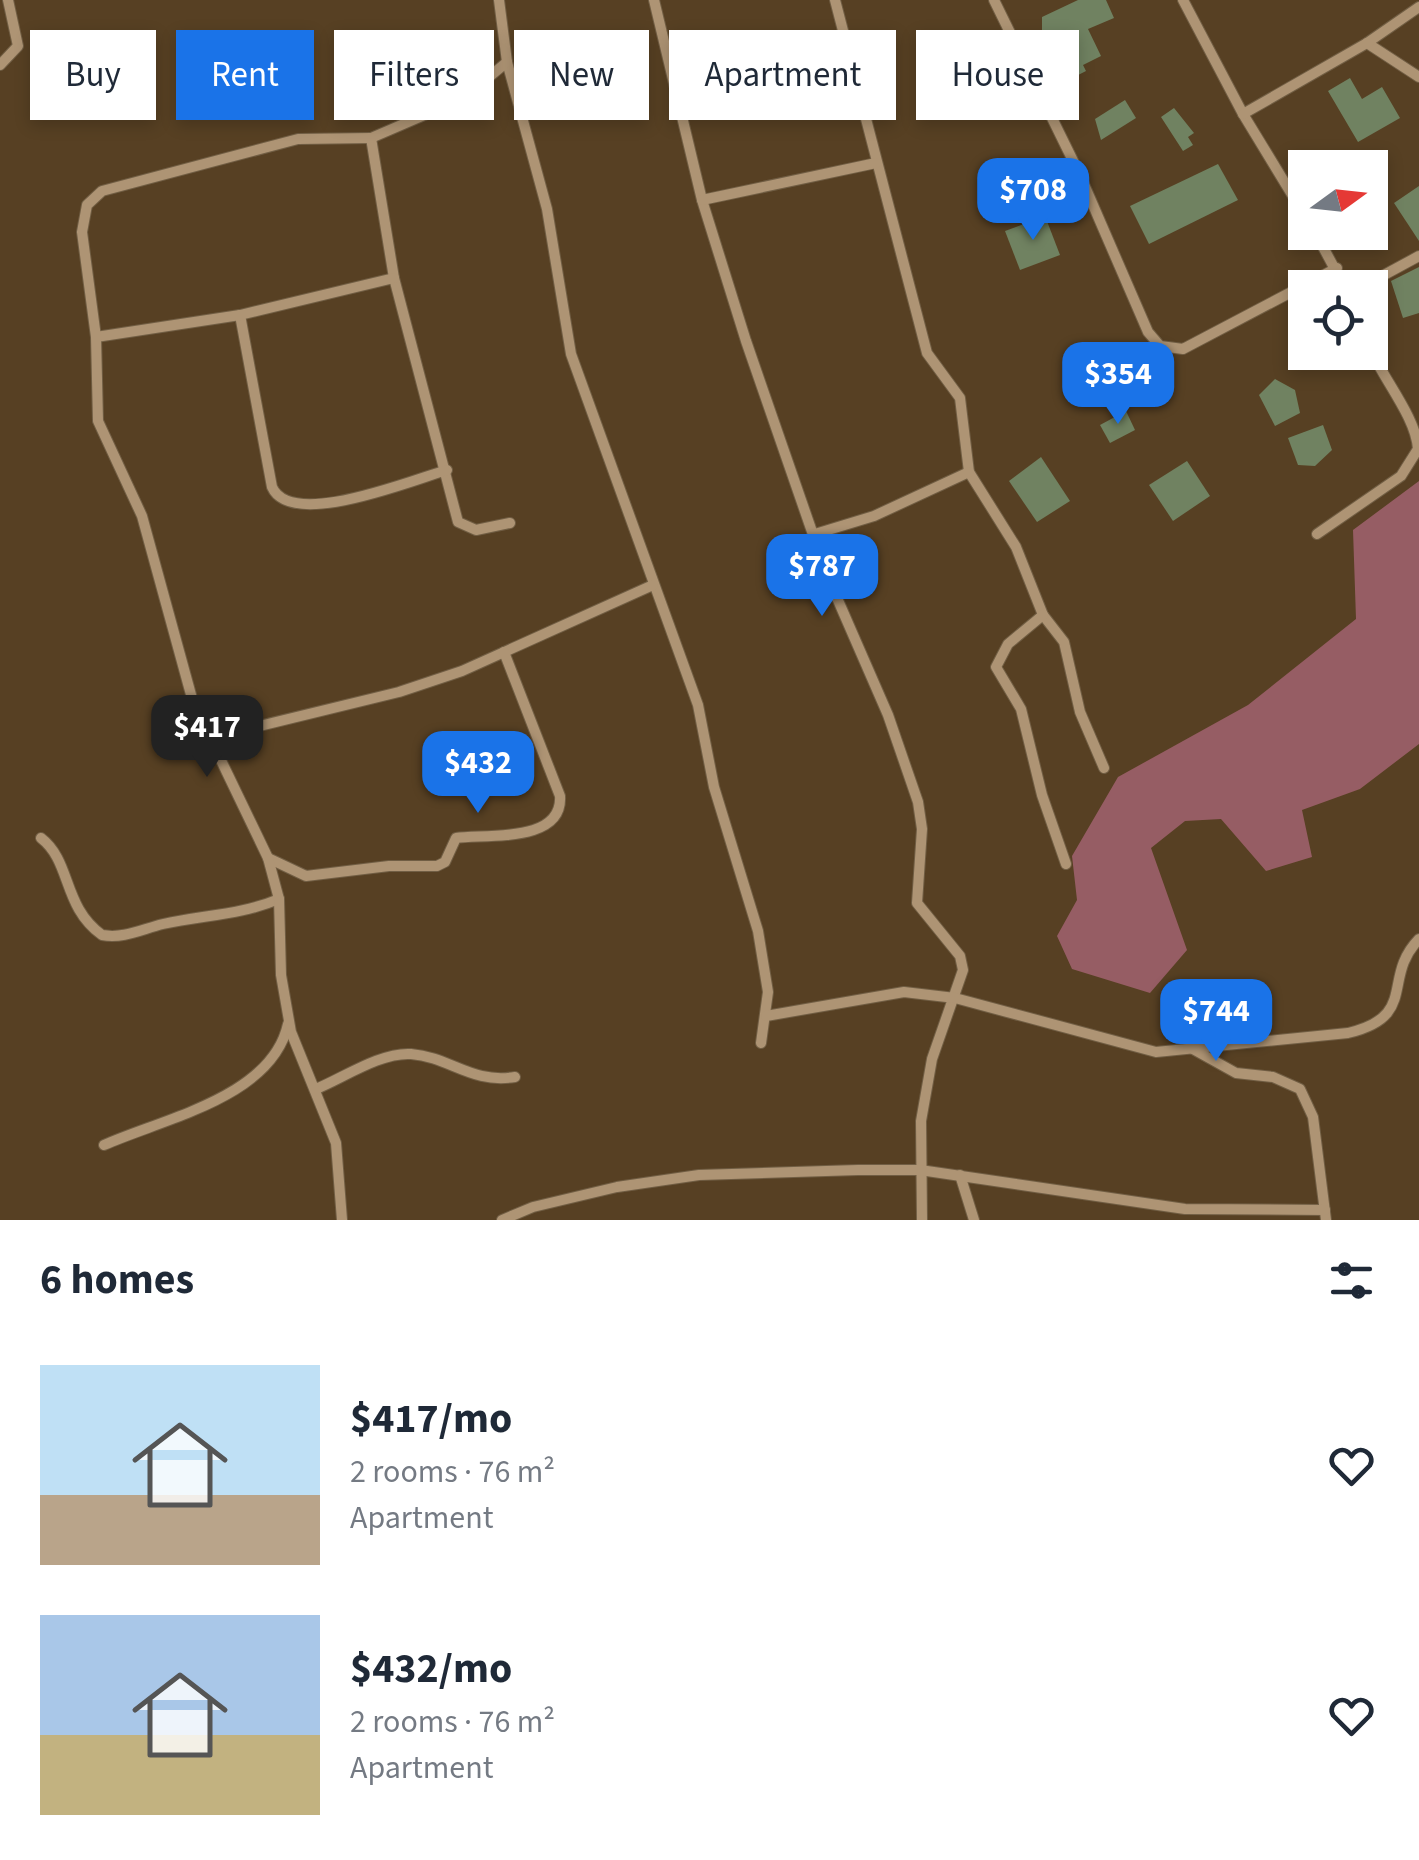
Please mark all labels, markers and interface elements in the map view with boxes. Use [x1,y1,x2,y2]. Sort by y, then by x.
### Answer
chip: Buy [30,30,156,120]
chip: Rent [176,30,314,120]
chip: Filters [334,30,494,120]
chip: New [514,30,649,120]
chip: Apartment [669,30,896,120]
chip: House [916,30,1079,120]
north arrow [1288,150,1388,250]
map controls [1288,150,1388,370]
pin: $708 [974,158,1092,243]
text: $708 [999,167,1067,213]
button: locate [1288,270,1388,370]
pin: $354 [1059,342,1177,427]
text: $354 [1084,351,1152,397]
pin: $787 [763,534,881,619]
text: $787 [788,543,856,589]
pin: $417 [148,695,266,780]
text: $417 [173,704,241,750]
pin: $432 [419,731,537,816]
text: $432 [444,740,512,786]
pin: $744 [1157,979,1275,1064]
text: $744 [1182,988,1250,1034]
text: 6 homes [40,1250,194,1310]
icon: filters [1324,1253,1379,1308]
text: $417/mo [350,1389,512,1449]
icon: home [120,1405,240,1525]
icon: heart [1324,1438,1379,1493]
text: 2 rooms · 76 m² [350,1449,555,1495]
text: Apartment [350,1495,493,1541]
text: $432/mo [350,1639,512,1699]
icon: home [120,1655,240,1775]
icon: heart [1324,1688,1379,1743]
text: 2 rooms · 76 m² [350,1699,555,1745]
text: Apartment [350,1745,493,1791]

